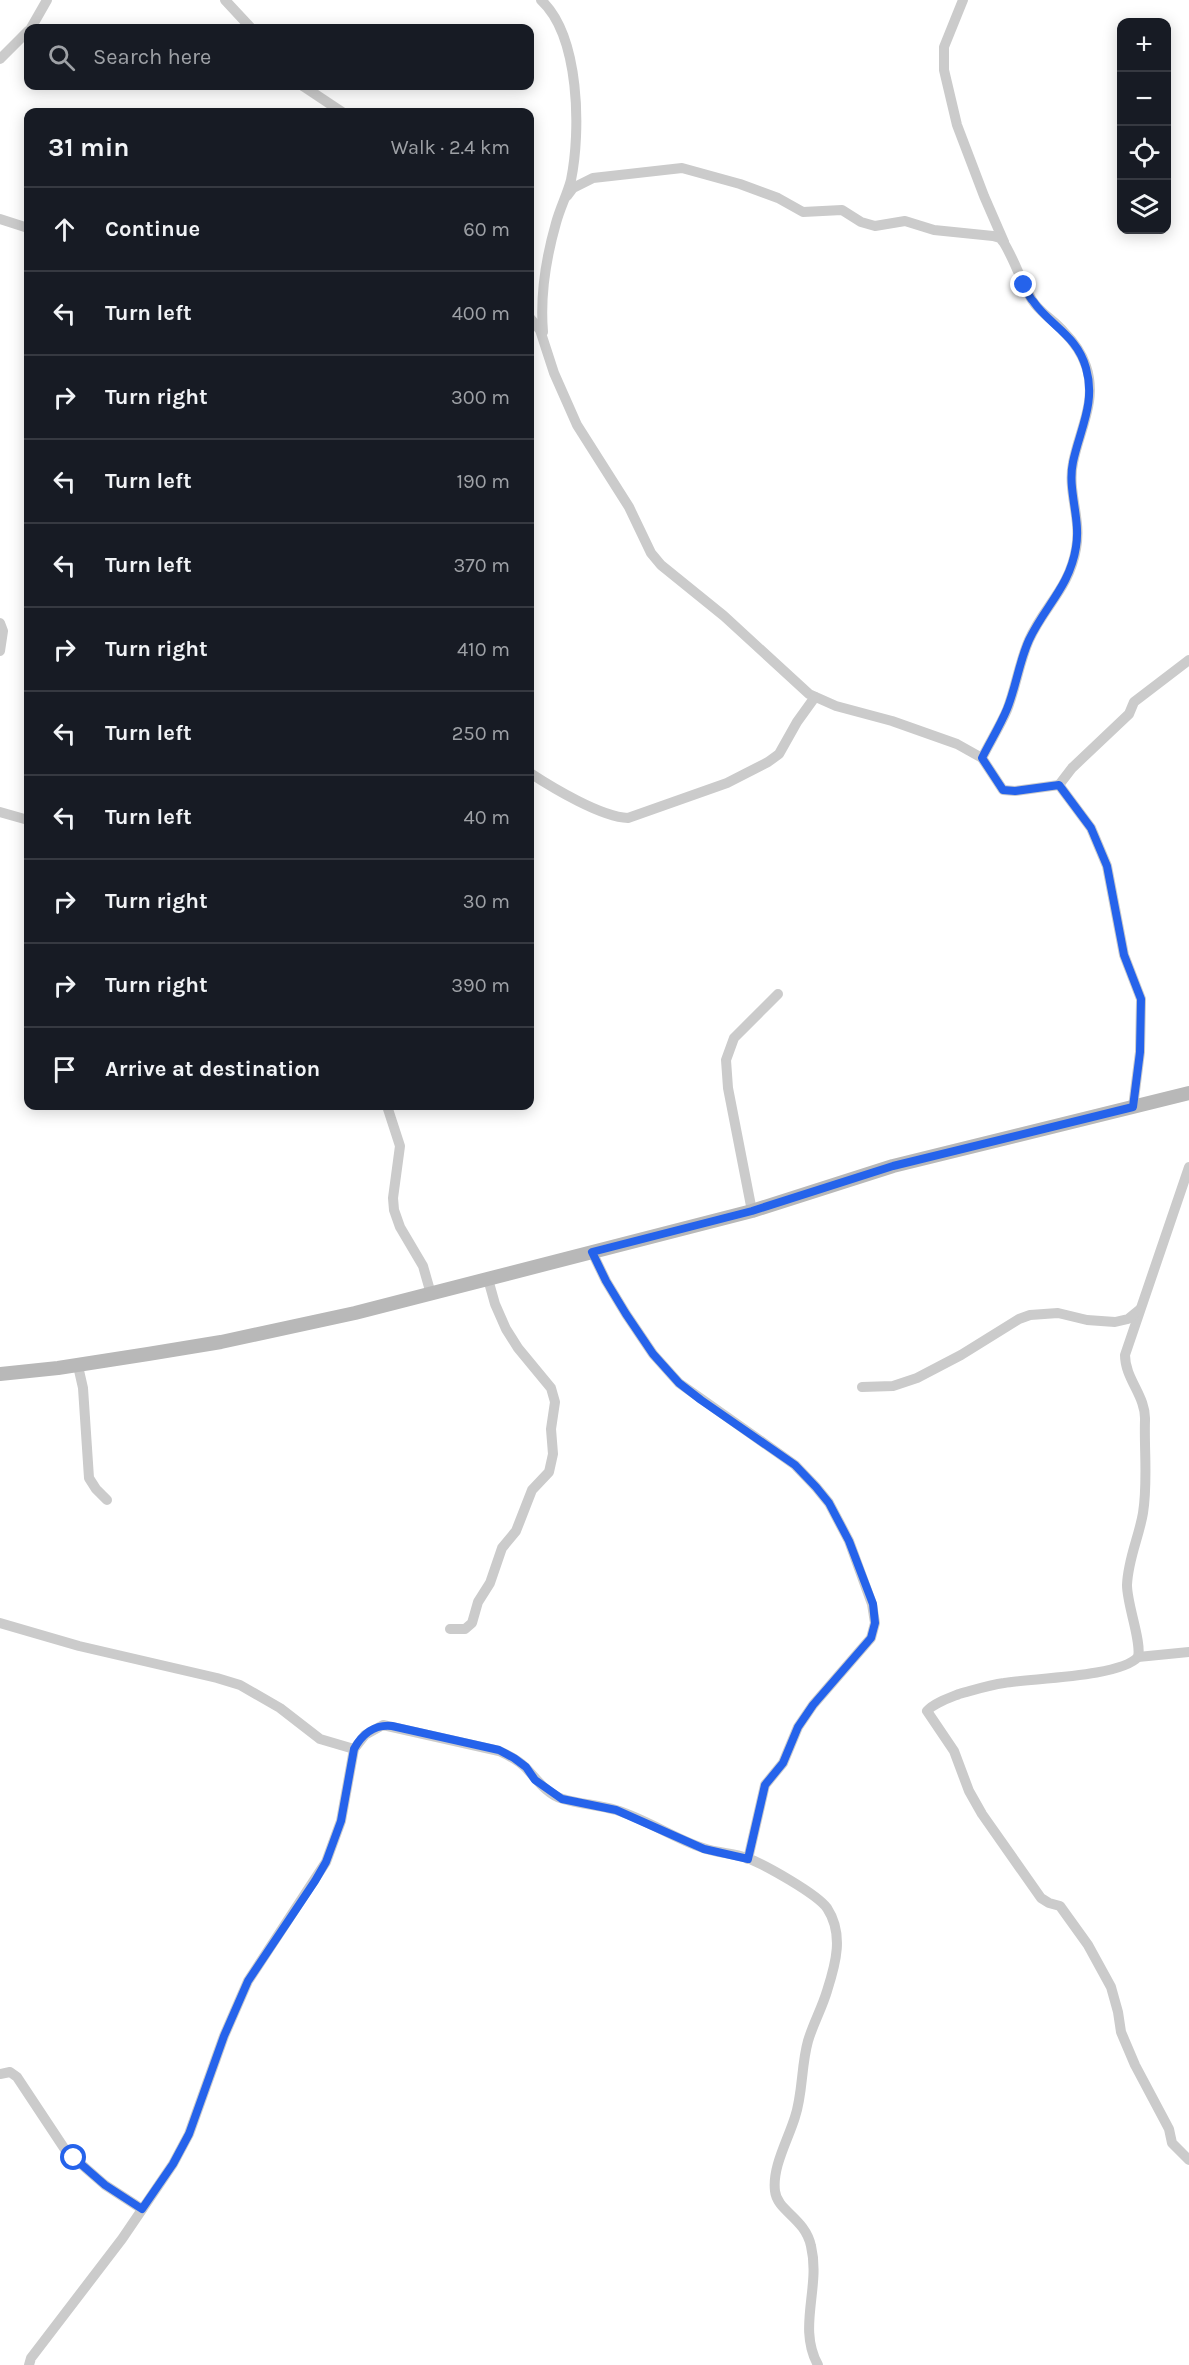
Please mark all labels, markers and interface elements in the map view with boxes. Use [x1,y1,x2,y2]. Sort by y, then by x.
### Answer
map controls [1117,18,1171,234]
button: + [1117,18,1171,72]
search box [24,24,534,90]
icon: search [45,41,78,74]
text: Search here [93,44,211,70]
button: − [1117,72,1171,126]
button: locate [1117,126,1171,180]
text: 31 min [48,132,129,163]
text: Walk · 2.4 km [391,136,510,159]
button: layers [1117,180,1171,234]
icon: ahead [48,213,81,246]
text: Continue [105,216,200,242]
text: 60 m [463,218,510,241]
route end [1010,271,1036,297]
icon: left [48,297,81,330]
text: Turn left [105,300,192,326]
text: 400 m [452,302,510,325]
icon: right [48,381,81,414]
text: Turn right [105,384,208,410]
text: 300 m [451,386,510,409]
icon: left [48,465,81,498]
text: Turn left [105,468,192,494]
text: 190 m [456,470,510,493]
icon: left [48,549,81,582]
text: Turn left [105,552,192,578]
text: 370 m [453,554,510,577]
icon: right [48,633,81,666]
text: Turn right [105,636,208,662]
text: 410 m [457,638,510,661]
icon: left [48,717,81,750]
text: Turn left [105,720,192,746]
text: 250 m [452,722,510,745]
icon: left [48,801,81,834]
text: Turn left [105,804,192,830]
text: 40 m [464,806,510,829]
icon: right [48,885,81,918]
text: Turn right [105,888,208,914]
text: 30 m [463,890,510,913]
icon: right [48,969,81,1002]
text: Turn right [105,972,208,998]
text: 390 m [451,974,510,997]
icon: arrive [48,1053,81,1086]
text: Arrive at destination [105,1056,320,1082]
route start [60,2144,86,2170]

